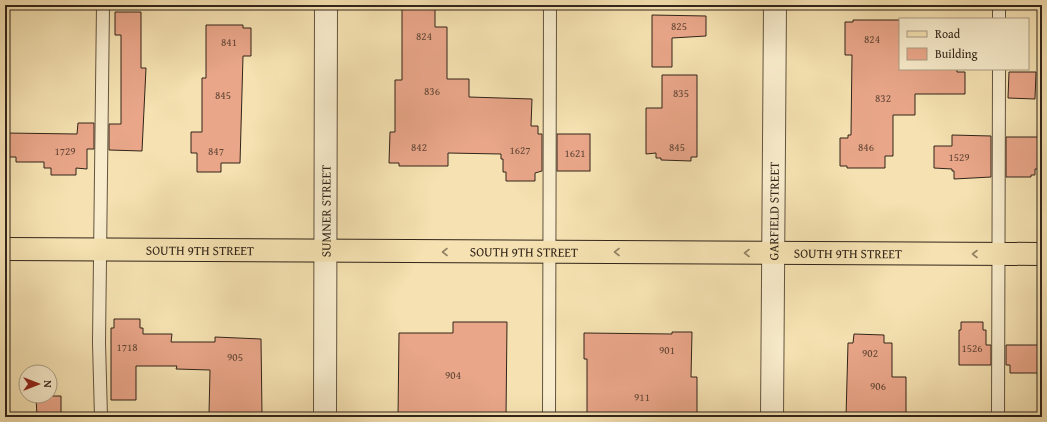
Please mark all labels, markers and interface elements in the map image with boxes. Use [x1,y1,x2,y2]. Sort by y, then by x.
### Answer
house number: 825 [671,18,687,34]
legend [899,18,1029,70]
text: Road [935,25,961,42]
house number: 824 [416,28,432,44]
house number: 824 [864,31,880,47]
house number: 841 [221,34,237,50]
text: Building [935,45,978,62]
house number: 836 [424,83,440,99]
house number: 835 [673,85,689,101]
house number: 845 [215,87,231,103]
house number: 832 [875,90,891,106]
house number: 842 [411,139,427,155]
house number: 845 [669,139,685,155]
house number: 846 [858,139,874,155]
house number: 1627 [509,142,531,158]
house number: 1729 [54,143,76,159]
house number: 847 [208,143,224,159]
house number: 1621 [564,145,586,161]
house number: 1529 [948,149,970,165]
street label: GARFIELD STREET [764,161,784,260]
street label: SUMNER STREET [316,164,336,257]
street label: SOUTH 9TH STREET [146,241,255,260]
street label: SOUTH 9TH STREET [470,242,579,262]
street label: SOUTH 9TH STREET [794,244,903,263]
one-way arrow [442,248,448,256]
one-way arrow [614,248,620,256]
one-way arrow [744,249,750,257]
one-way arrow [972,250,978,258]
house number: 1718 [116,339,138,355]
house number: 1526 [961,340,983,356]
house number: 901 [659,342,675,358]
house number: 902 [862,345,878,361]
house number: 905 [227,349,243,365]
north arrow [18,364,58,404]
house number: 904 [445,367,461,383]
house number: 906 [870,378,886,394]
text: N [40,380,56,388]
house number: 911 [634,389,650,405]

